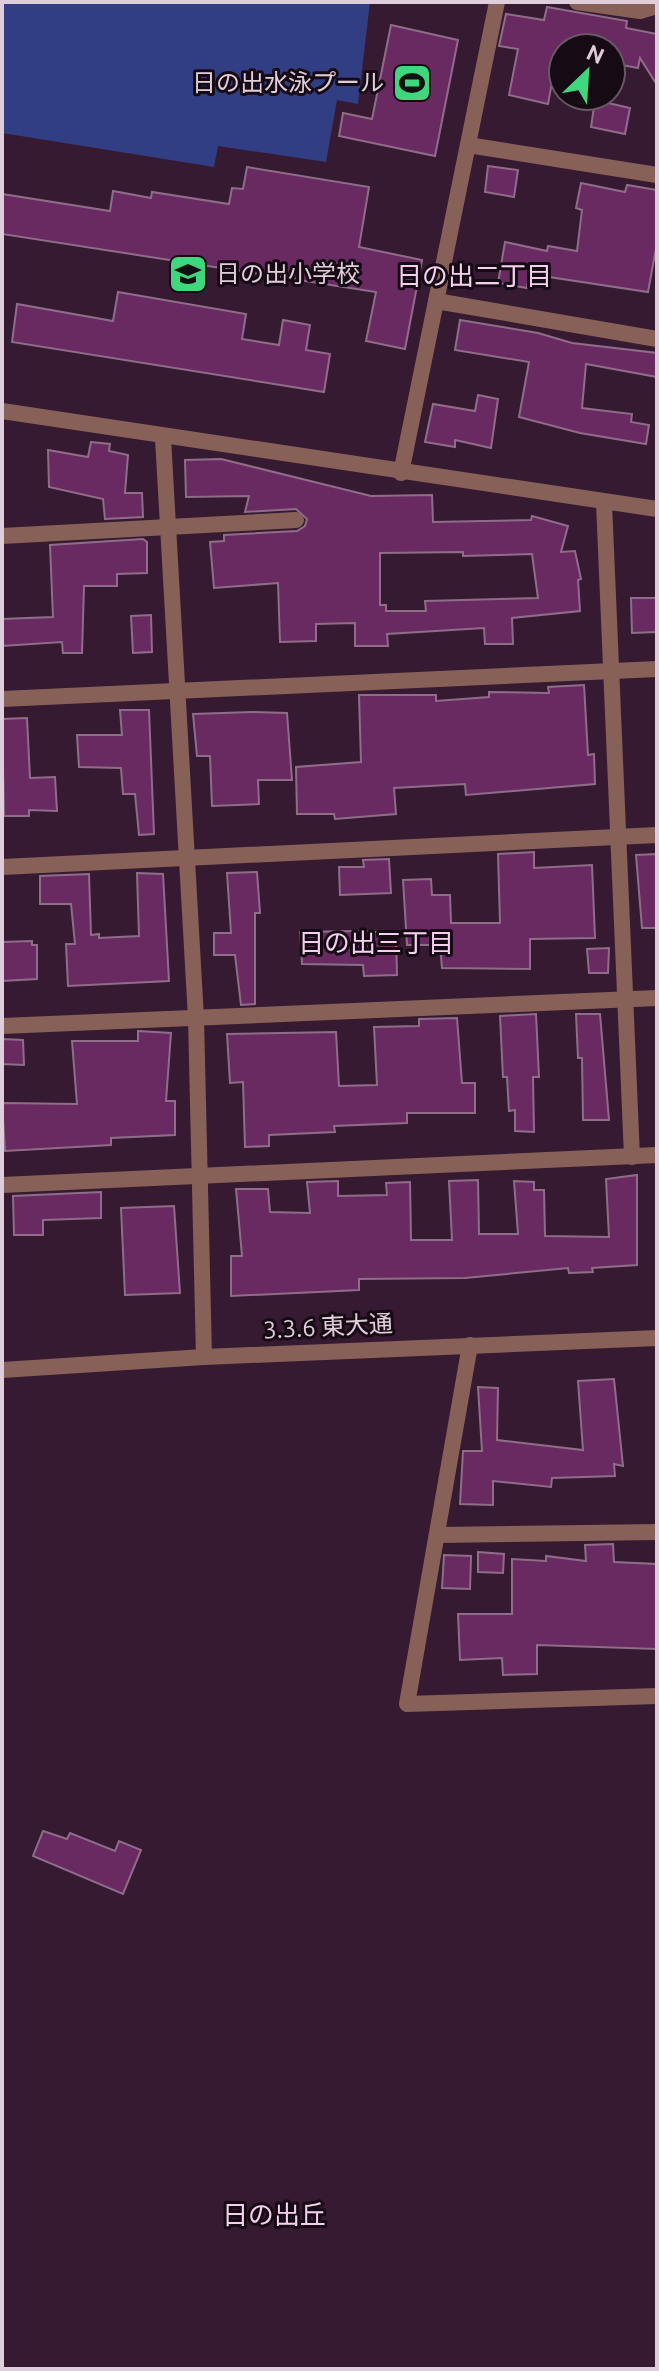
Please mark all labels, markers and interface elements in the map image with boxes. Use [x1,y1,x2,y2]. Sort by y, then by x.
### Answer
north arrow [547,32,627,112]
text: N [583,39,608,68]
sports icon: 日の出水泳プール [391,62,433,104]
place label: 日の出水泳プール [192,69,384,96]
school or university icon: 日の出小学校 [167,253,209,295]
place label: 日の出小学校 [216,260,360,287]
district label: 日の出二丁目 [396,261,552,290]
district label: 日の出三丁目 [298,928,454,957]
street label: 3.3.6 東大通 [262,1310,394,1343]
district label: 日の出丘 [222,2200,326,2229]

